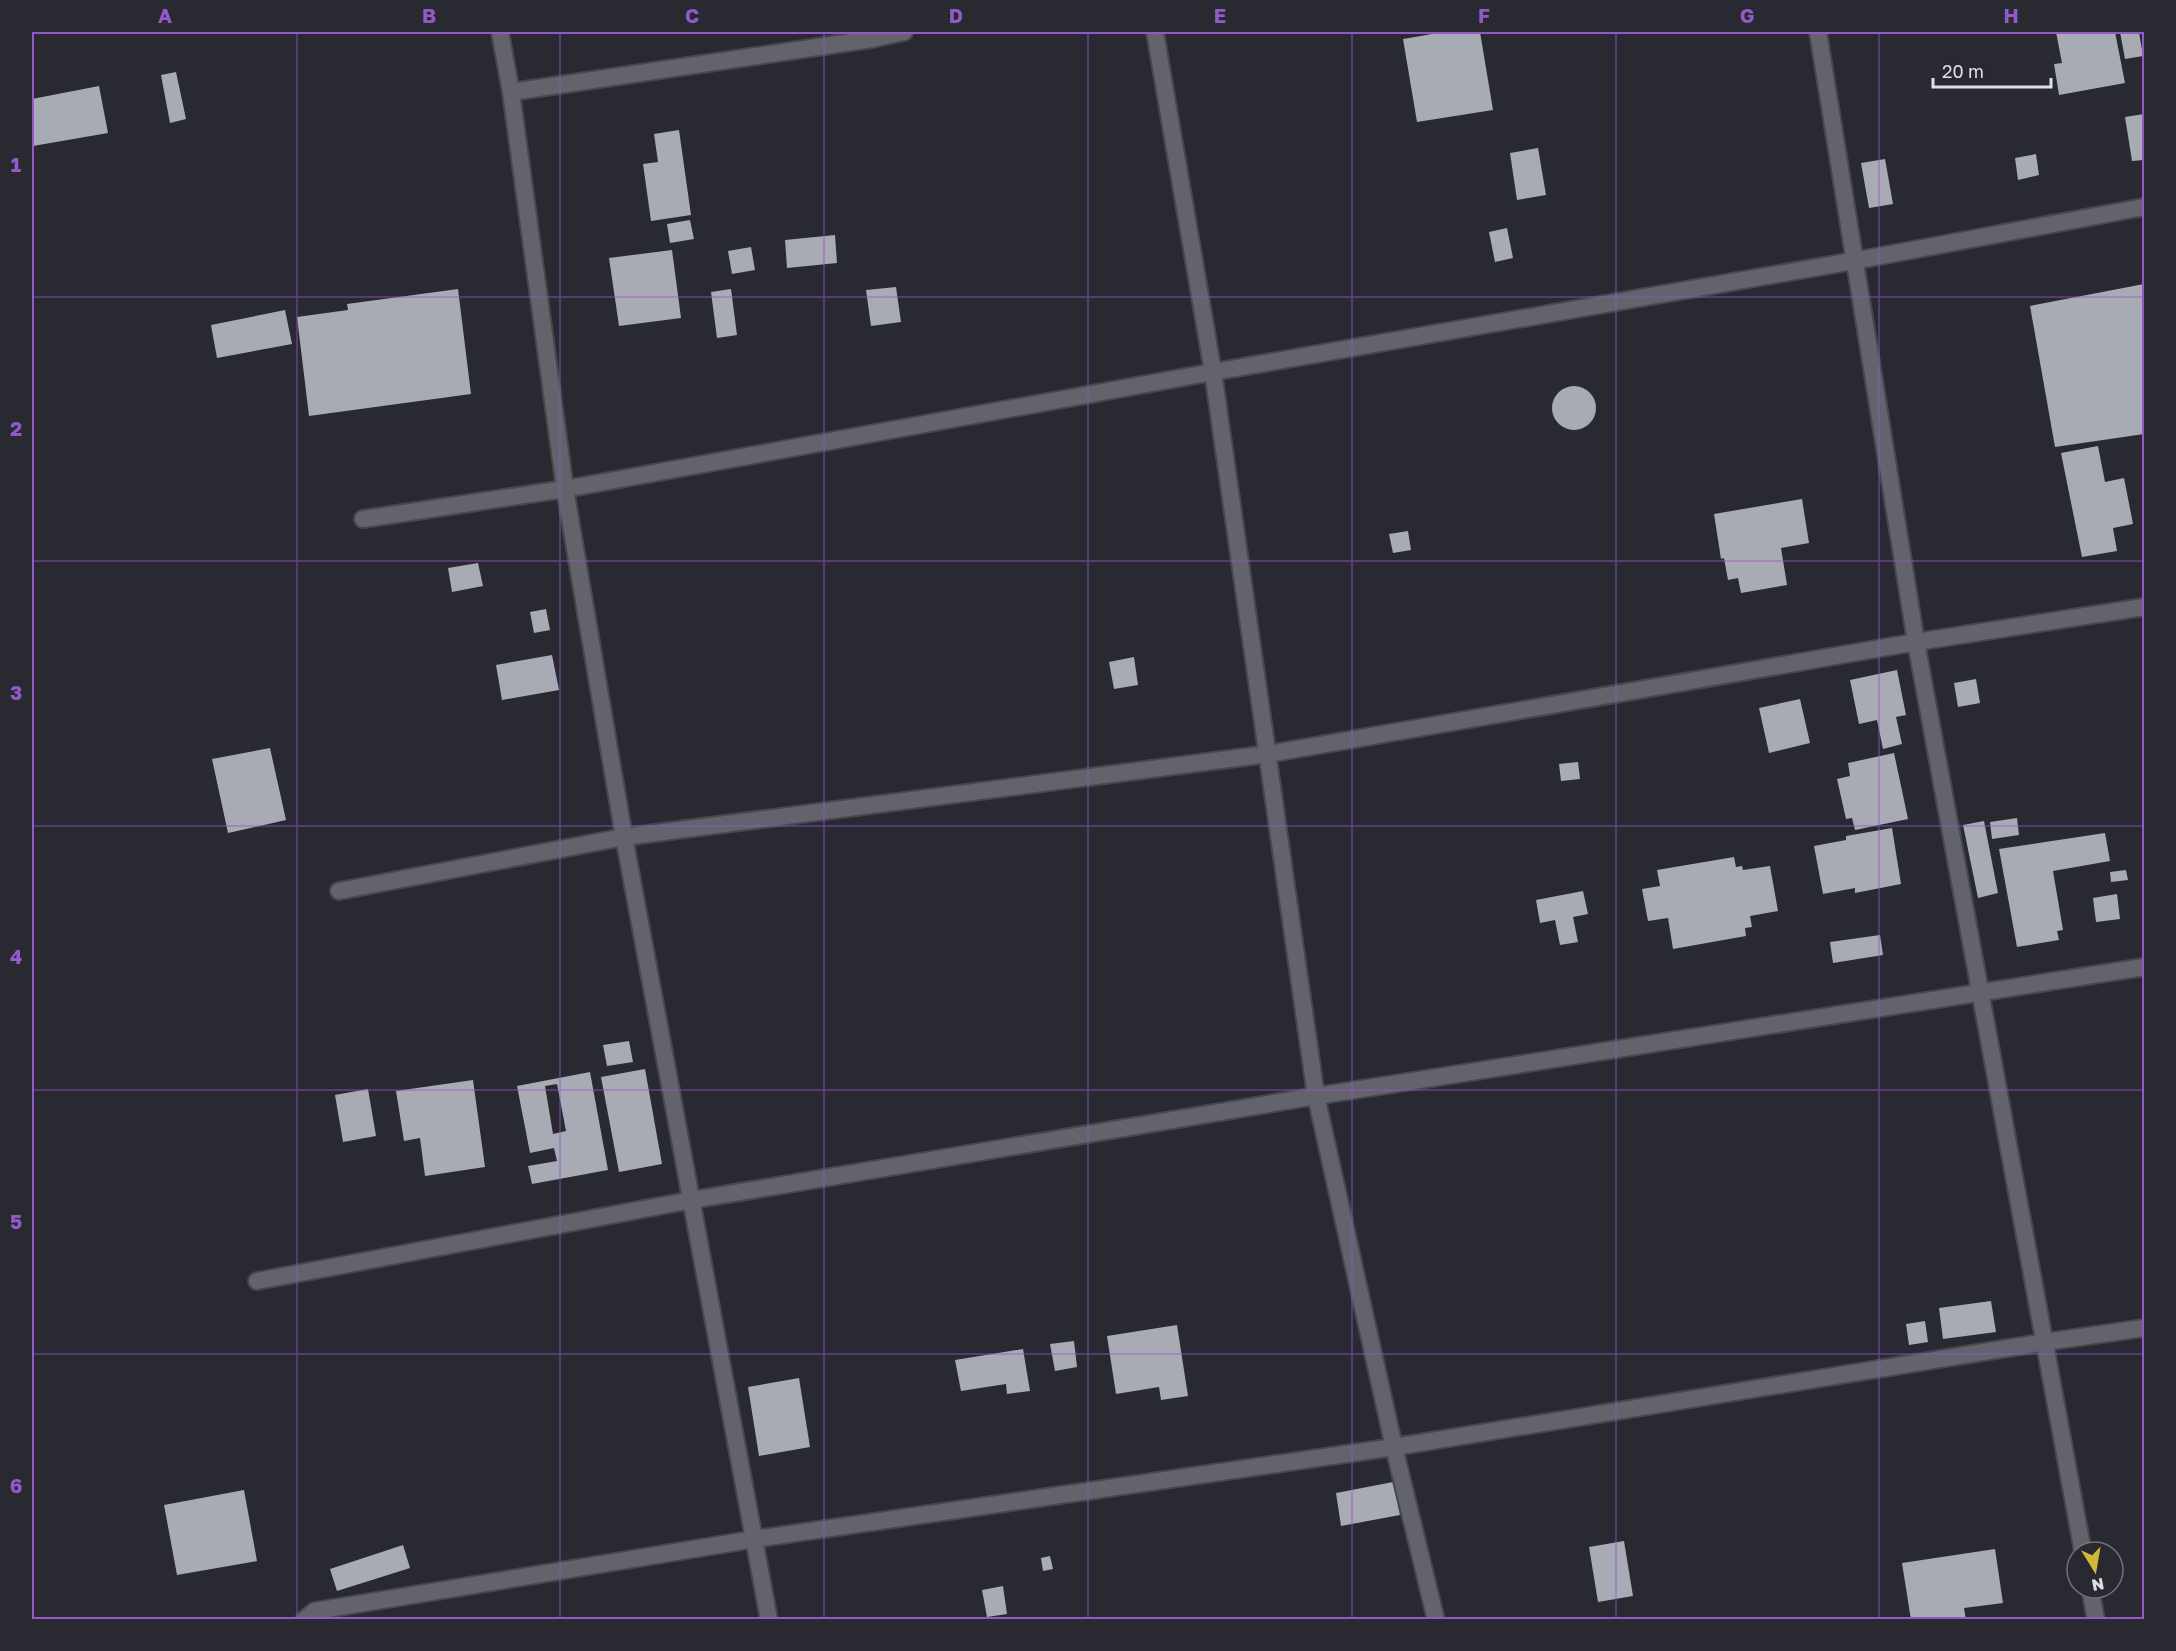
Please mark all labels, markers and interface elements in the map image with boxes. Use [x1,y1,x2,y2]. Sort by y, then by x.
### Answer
text: A [158,3,172,27]
text: B [422,3,436,27]
text: C [685,3,699,27]
text: D [949,3,963,27]
text: E [1214,3,1226,27]
text: F [1478,3,1490,27]
text: G [1740,3,1754,27]
text: H [2003,3,2019,27]
scale bar [1933,51,2052,89]
text: 20 m [1942,60,1984,82]
text: 1 [11,152,21,176]
text: 2 [10,416,22,440]
text: 3 [10,680,22,704]
text: 4 [10,944,22,968]
text: 5 [10,1209,22,1233]
text: 6 [10,1473,22,1497]
north arrow [2065,1540,2125,1600]
text: N [2090,1574,2106,1596]

